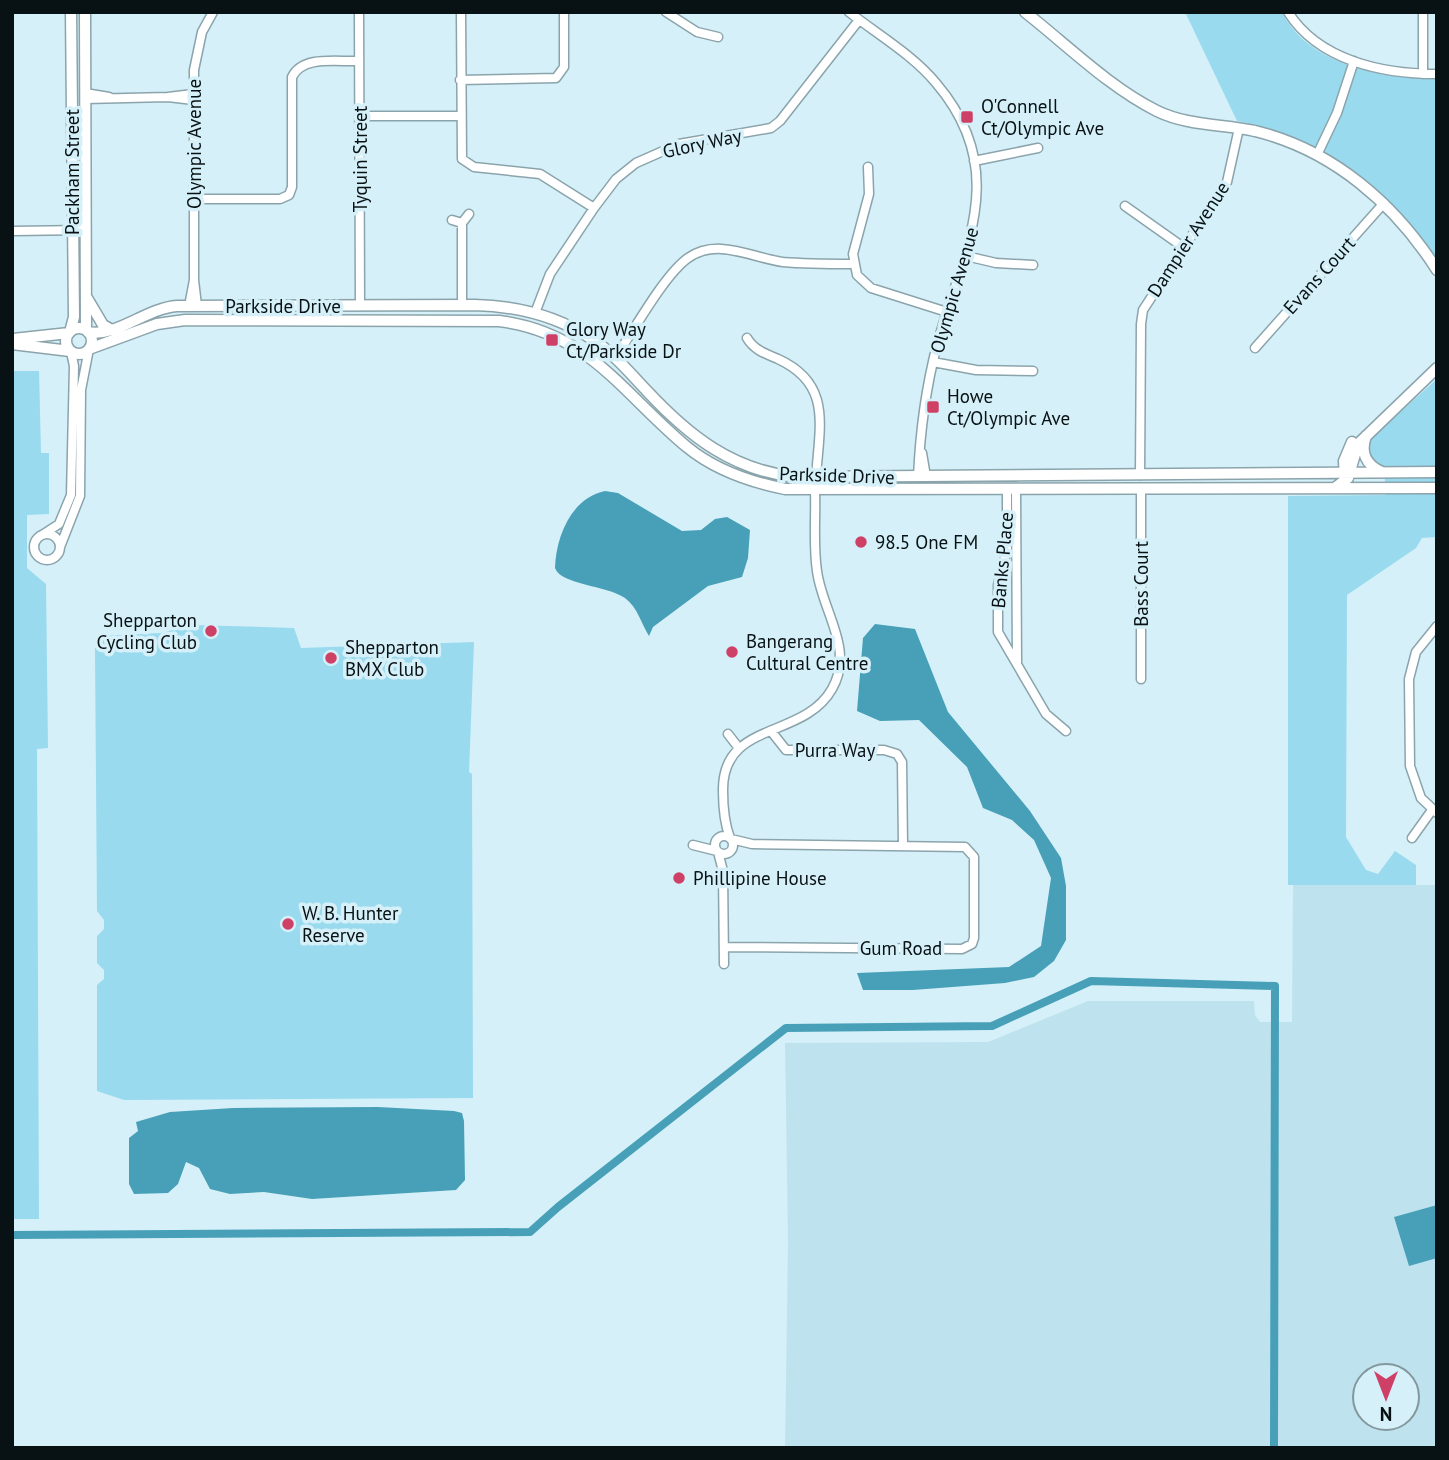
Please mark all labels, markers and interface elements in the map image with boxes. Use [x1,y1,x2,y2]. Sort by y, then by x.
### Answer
street label: Olympic Avenue [182,79,206,209]
place label: O'Connell Ct/Olympic Ave [981,94,1104,140]
street label: Tyquin Street [348,105,372,212]
street label: Packham Street [60,108,84,235]
marker: O'Connell Ct/Olympic Ave [959,109,975,125]
street label: Glory Way [660,123,744,163]
street label: Dampier Avenue [1142,177,1234,301]
street label: Olympic Avenue [925,224,983,356]
street label: Evans Court [1278,231,1361,319]
street label: Parkside Drive [225,294,341,318]
place label: Glory Way Ct/Parkside Dr [566,317,682,363]
marker: Glory Way Ct/Parkside Dr [544,332,560,348]
place label: Howe Ct/Olympic Ave [947,384,1070,430]
marker: Howe Ct/Olympic Ave [925,399,941,415]
street label: Parkside Drive [779,461,895,489]
street label: Banks Place [986,511,1018,609]
place label: 98.5 One FM [875,530,978,554]
marker: 98.5 One FM [853,534,869,550]
street label: Bass Court [1129,541,1153,627]
place label: Shepparton Cycling Club [97,608,197,654]
marker: Shepparton Cycling Club [203,623,219,639]
place label: Bangerang Cultural Centre [746,629,868,675]
place label: Shepparton BMX Club [345,635,439,681]
marker: Bangerang Cultural Centre [724,644,740,660]
marker: Shepparton BMX Club [323,650,339,666]
street label: Purra Way [795,738,875,762]
place label: Phillipine House [693,866,827,890]
marker: Phillipine House [671,870,687,886]
place label: W. B. Hunter Reserve [302,901,399,947]
marker: W. B. Hunter Reserve [280,916,296,932]
street label: Gum Road [860,936,942,960]
north arrow [1351,1362,1421,1432]
text: N [1380,1402,1392,1426]

